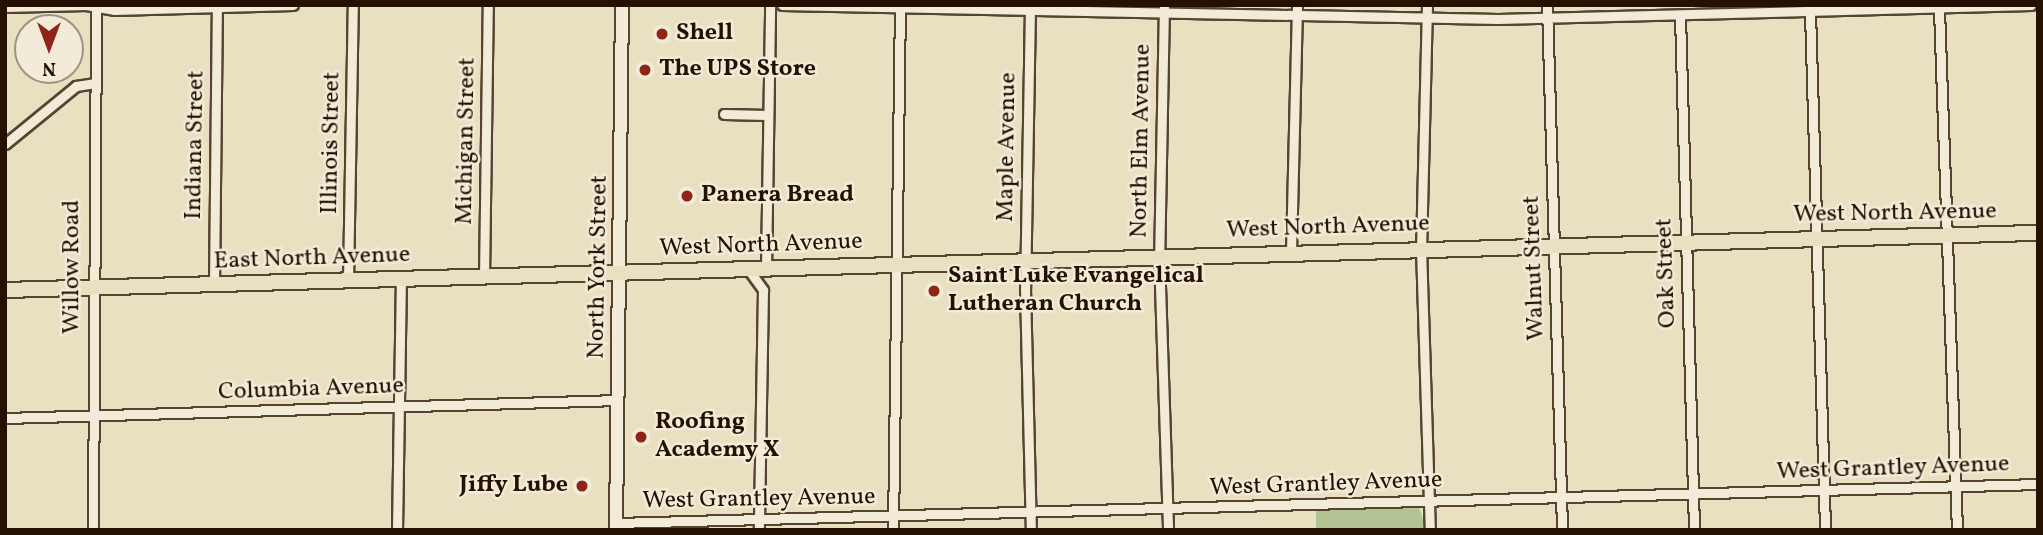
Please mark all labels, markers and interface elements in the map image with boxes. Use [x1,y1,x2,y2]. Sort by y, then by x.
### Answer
north arrow [14,14,84,84]
place label: Shell [676,20,733,48]
marker: Shell [654,26,670,42]
street label: North Elm Avenue [1126,44,1158,238]
text: N [42,55,56,81]
place label: The UPS Store [659,56,816,84]
street label: Michigan Street [451,57,483,225]
marker: The UPS Store [637,62,653,78]
street label: Indiana Street [180,70,212,220]
street label: Illinois Street [316,72,348,214]
street label: Maple Avenue [992,72,1024,222]
street label: North York Street [583,174,615,360]
place label: Panera Bread [701,182,854,210]
marker: Panera Bread [679,188,695,204]
street label: Walnut Street [1518,195,1552,341]
street label: West North Avenue [1793,198,1997,230]
street label: Willow Road [59,199,87,335]
street label: West North Avenue [1226,210,1430,246]
street label: Oak Street [1651,217,1683,329]
street label: West North Avenue [659,228,863,264]
street label: East North Avenue [213,241,411,277]
place label: Saint Luke Evangelical Lutheran Church [948,263,1204,319]
marker: Saint Luke Evangelical Lutheran Church [926,283,942,299]
street label: Columbia Avenue [218,372,404,408]
place label: Roofing Academy X [655,409,780,465]
marker: Roofing Academy X [633,429,649,445]
street label: West Grantley Avenue [1776,451,2010,487]
street label: West Grantley Avenue [1209,467,1443,503]
place label: Jiffy Lube [459,472,568,500]
marker: Jiffy Lube [574,478,590,494]
street label: West Grantley Avenue [642,484,876,516]

